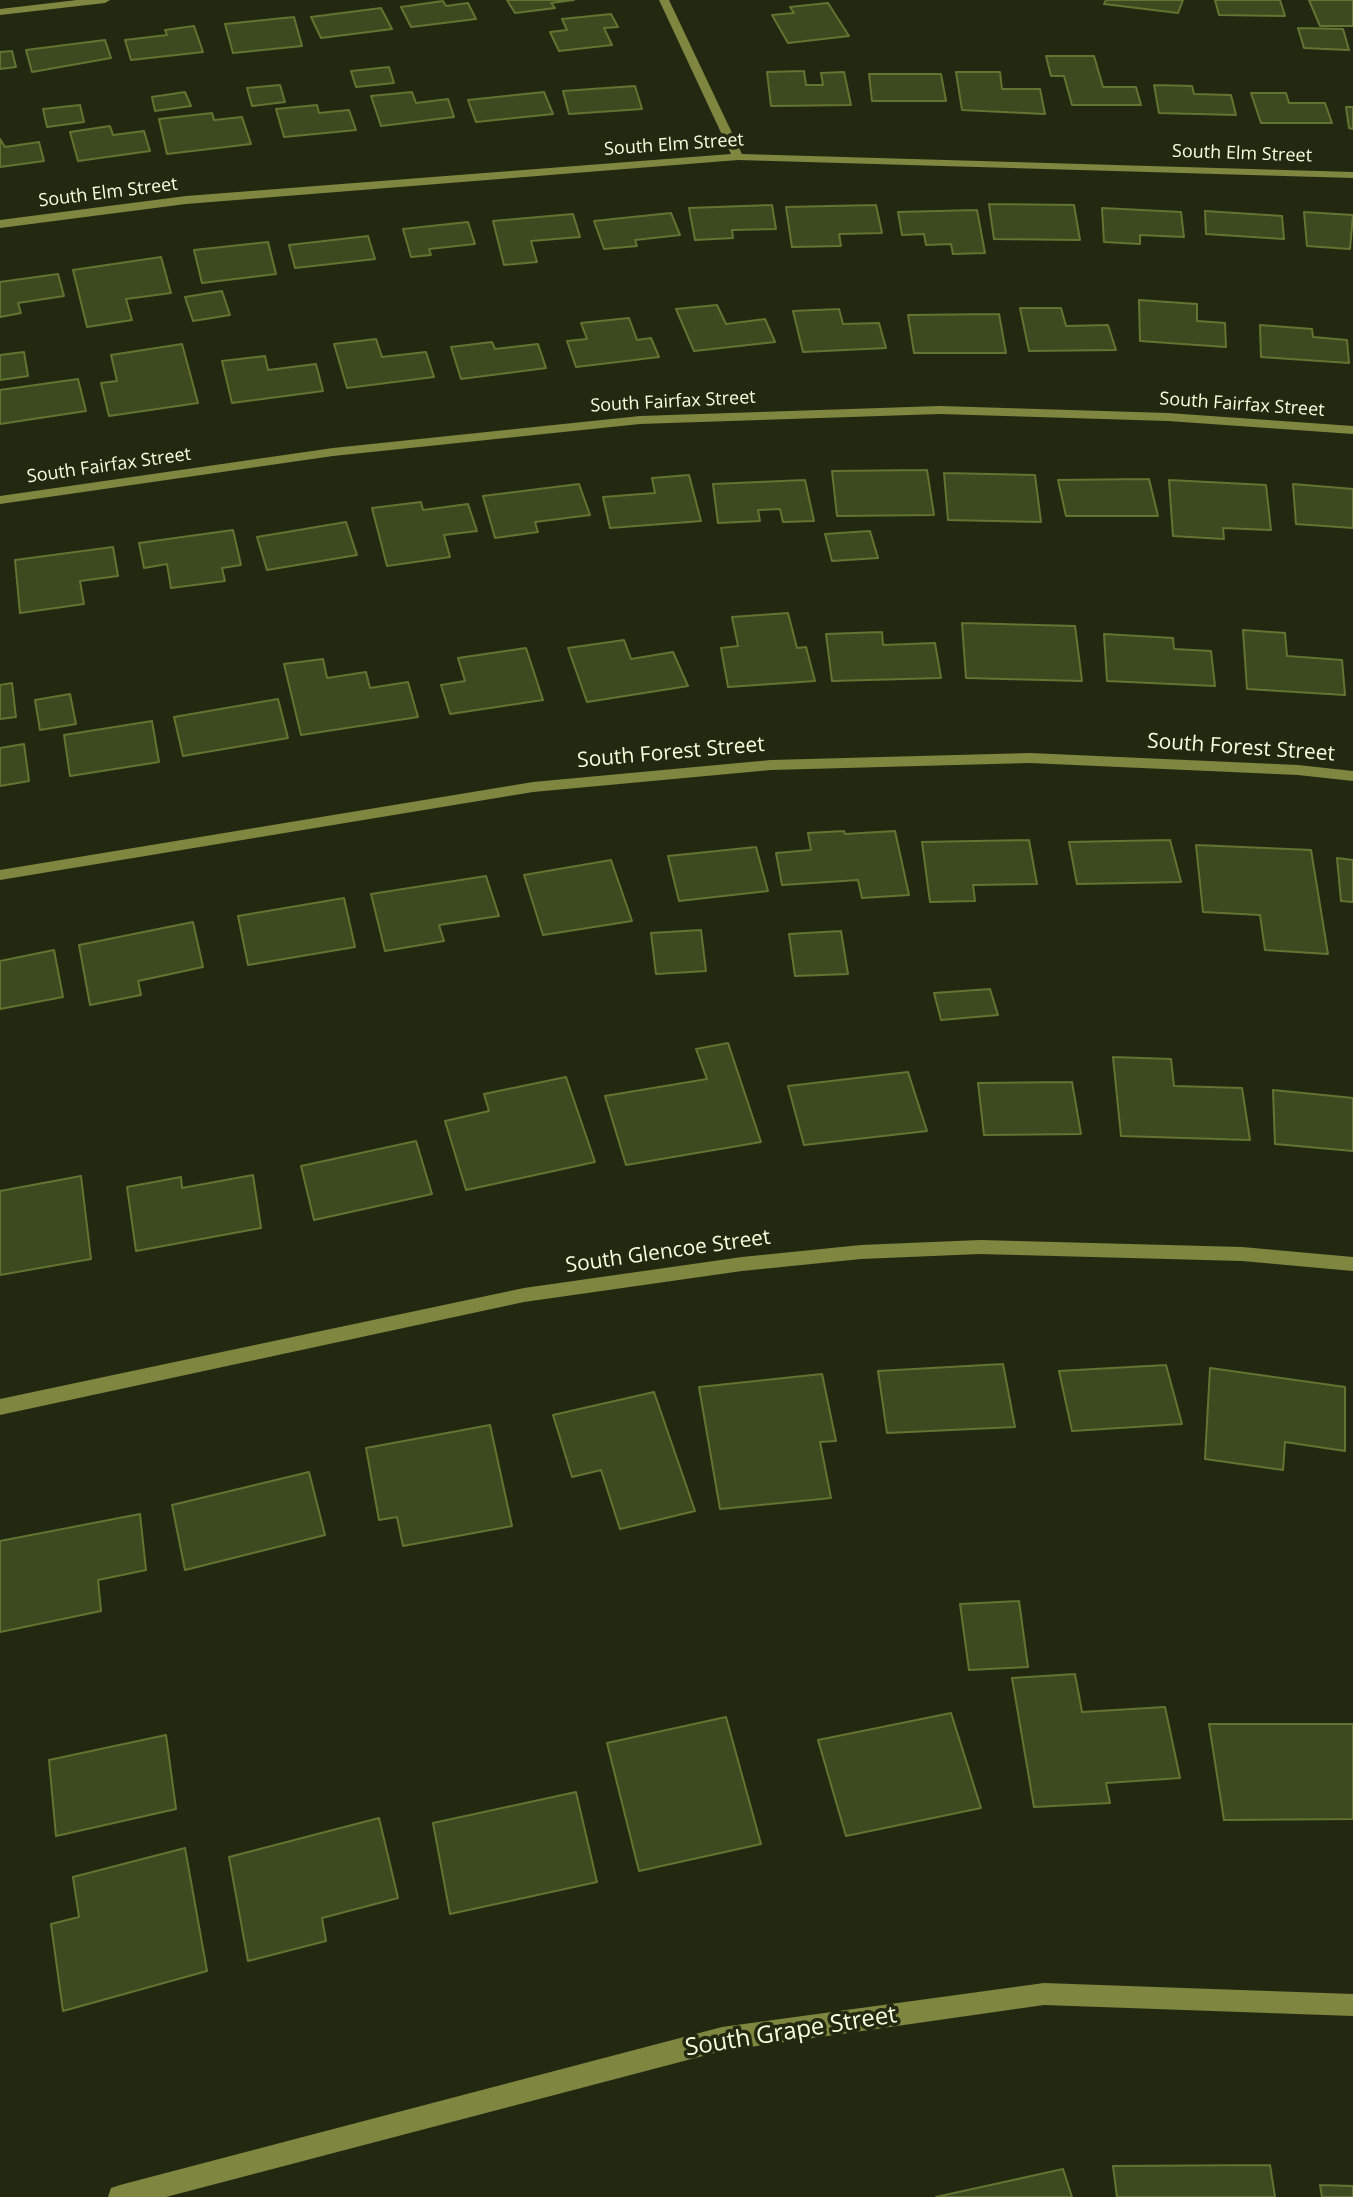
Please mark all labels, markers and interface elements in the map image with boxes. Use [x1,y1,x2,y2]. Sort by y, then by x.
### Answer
street label: South Elm Street [603,129,745,161]
street label: South Elm Street [1172,141,1312,167]
street label: South Elm Street [37,174,179,212]
street label: South Fairfax Street [590,387,756,417]
street label: South Fairfax Street [1159,388,1325,422]
street label: South Fairfax Street [26,444,192,488]
street label: South Forest Street [1146,729,1336,767]
street label: South Forest Street [576,732,766,774]
street label: South Glencoe Street [564,1225,772,1279]
street label: South Grape Street [683,2001,899,2063]

